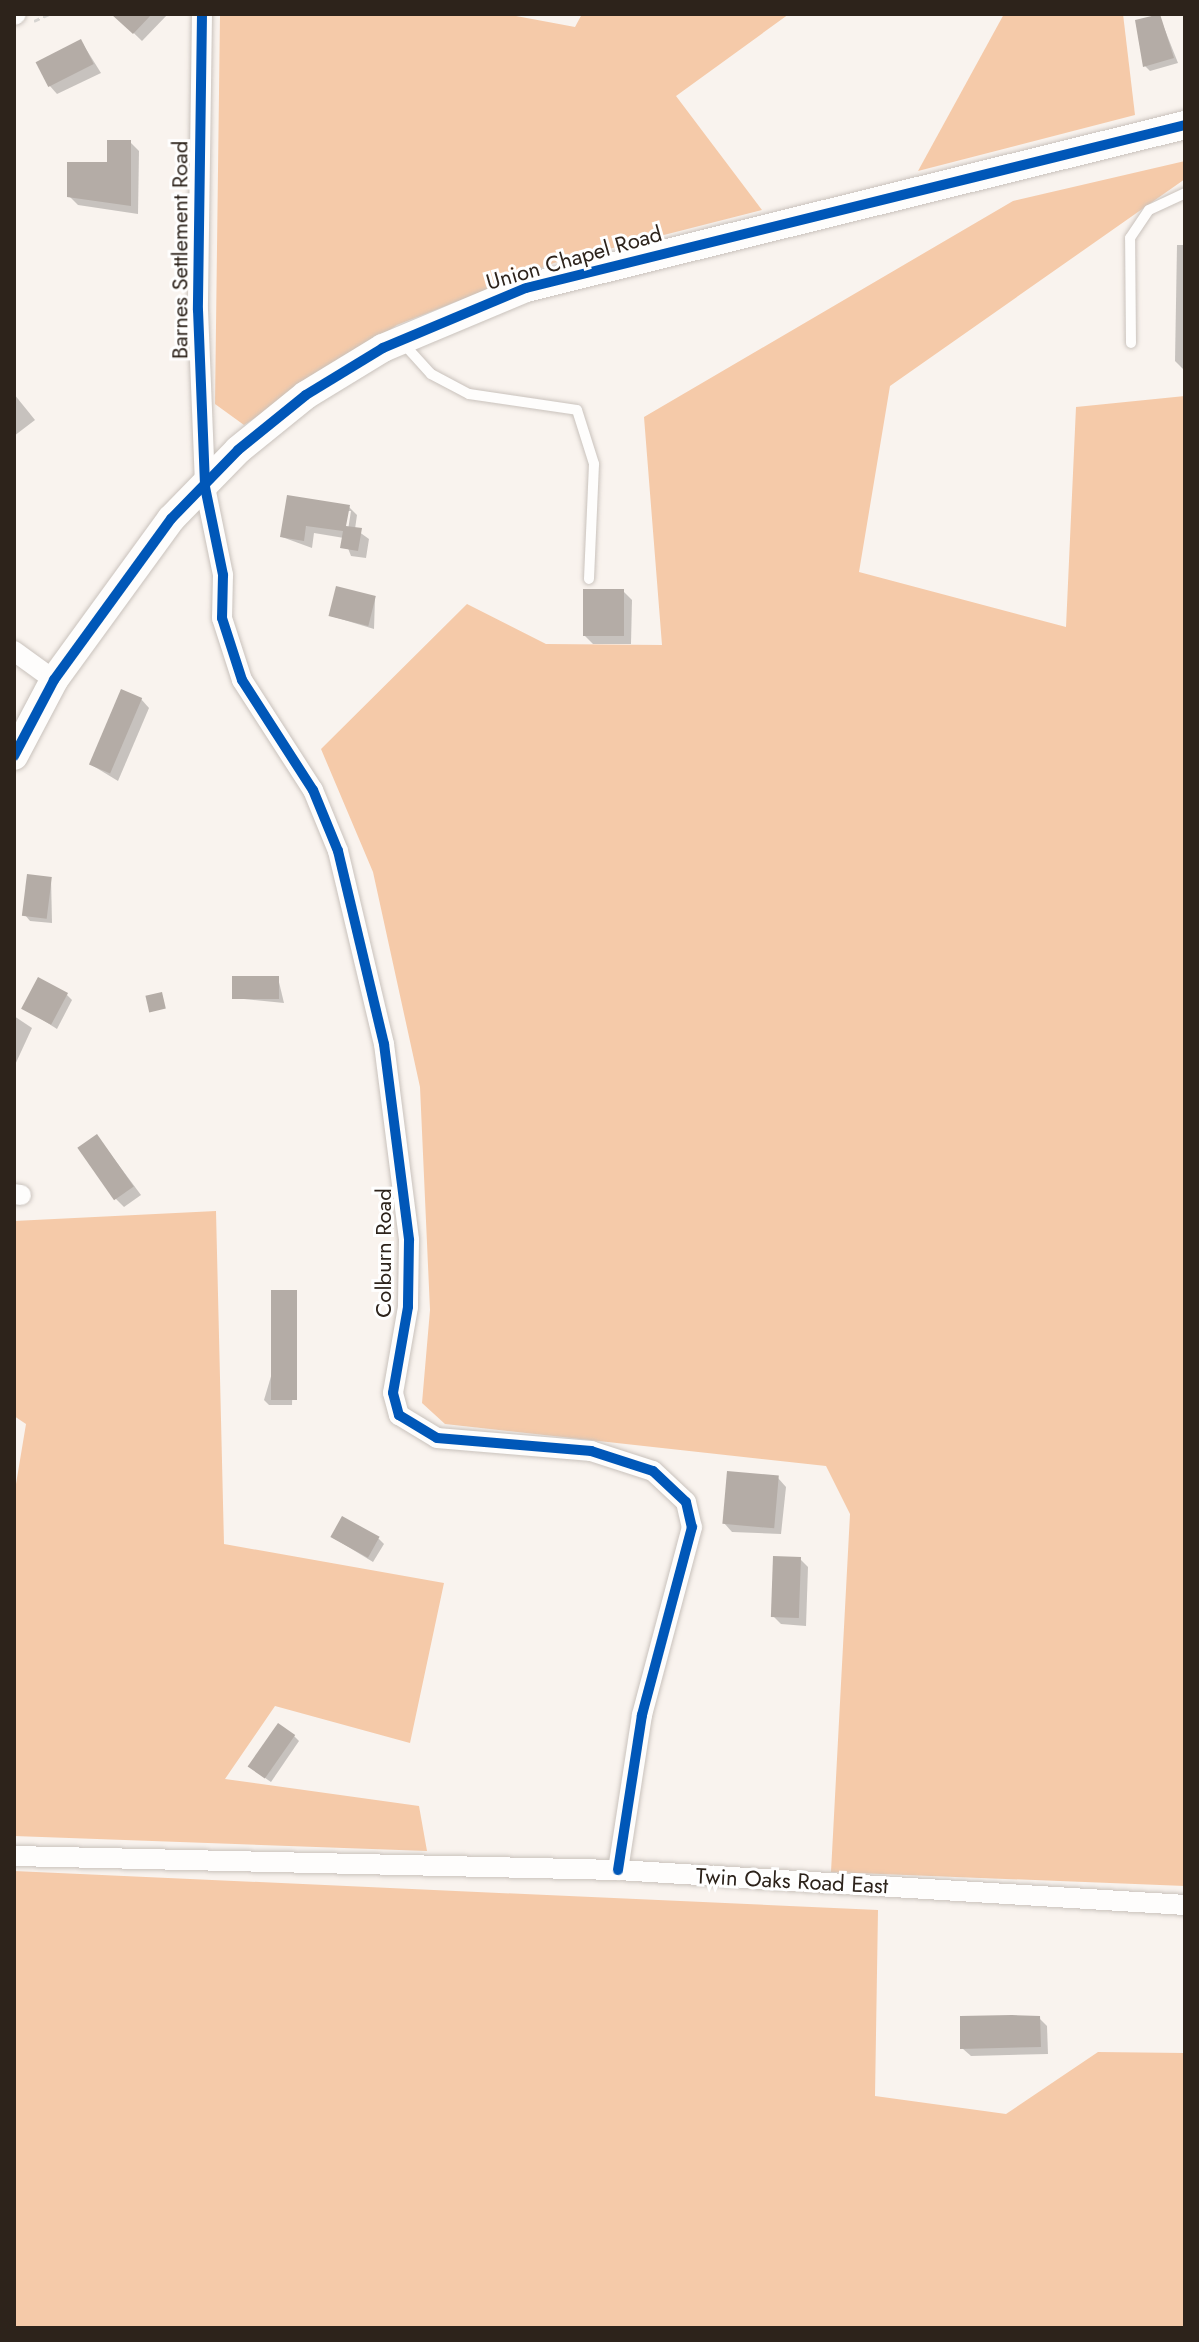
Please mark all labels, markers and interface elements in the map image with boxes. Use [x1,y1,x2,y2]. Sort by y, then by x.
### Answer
street label: Barnes Settlement Road [167,141,193,359]
street label: Union Chapel Road [483,220,665,296]
street label: Colburn Road [371,1188,397,1318]
street label: Twin Oaks Road East [695,1863,889,1899]

